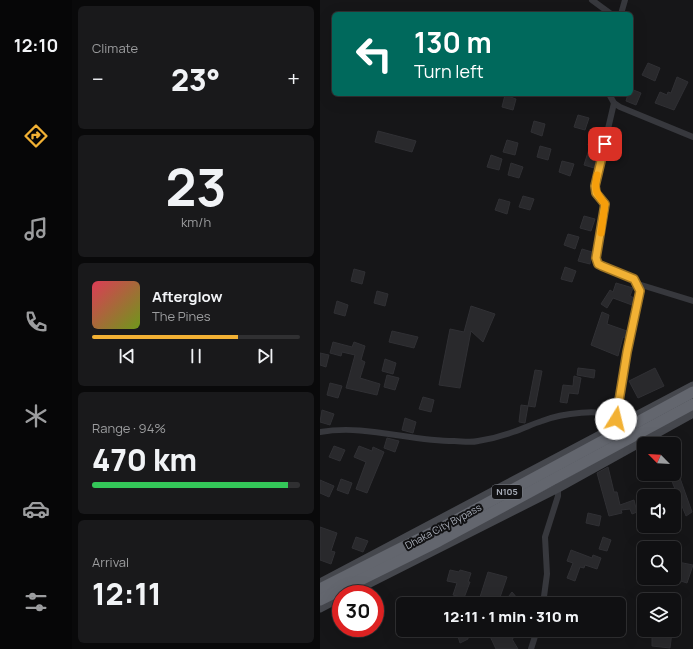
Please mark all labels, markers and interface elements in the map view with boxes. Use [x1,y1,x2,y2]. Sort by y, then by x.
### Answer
text: 130 m [414,23,492,61]
icon: left [348,28,400,80]
text: 12:10 [14,33,58,57]
text: Climate [92,39,138,57]
text: 23° [171,59,220,100]
text: Turn left [414,59,484,83]
text: − [92,64,104,94]
text: + [287,64,300,94]
icon: directions [22,122,50,150]
pin [588,127,622,161]
icon: arrive [594,133,616,155]
text: 23 [165,151,227,222]
text: km/h [181,213,211,231]
icon: music [22,215,50,243]
text: Afterglow [152,286,223,307]
text: The Pines [152,307,211,325]
icon: phone [22,308,50,336]
icon: previous [116,345,138,367]
icon: pause [185,345,207,367]
icon: next [254,345,276,367]
position arrow [595,398,637,440]
icon: climate [22,402,50,430]
text: Range · 94% [92,419,166,437]
north arrow [637,437,681,481]
map controls [637,437,681,637]
text: 470 km [92,439,197,480]
road number: N105 [492,485,522,499]
button: sound [637,489,681,533]
icon: car [22,495,50,523]
street label: Dhaka City Bypass [402,500,484,552]
button: search [637,541,681,585]
text: Arrival [92,553,129,571]
text: 12:11 [92,573,162,614]
speed limit sign: 30 [332,585,384,637]
icon: filters [22,588,50,616]
button: layers [637,593,681,637]
text: 12:11 · 1 min · 310 m [443,606,579,627]

